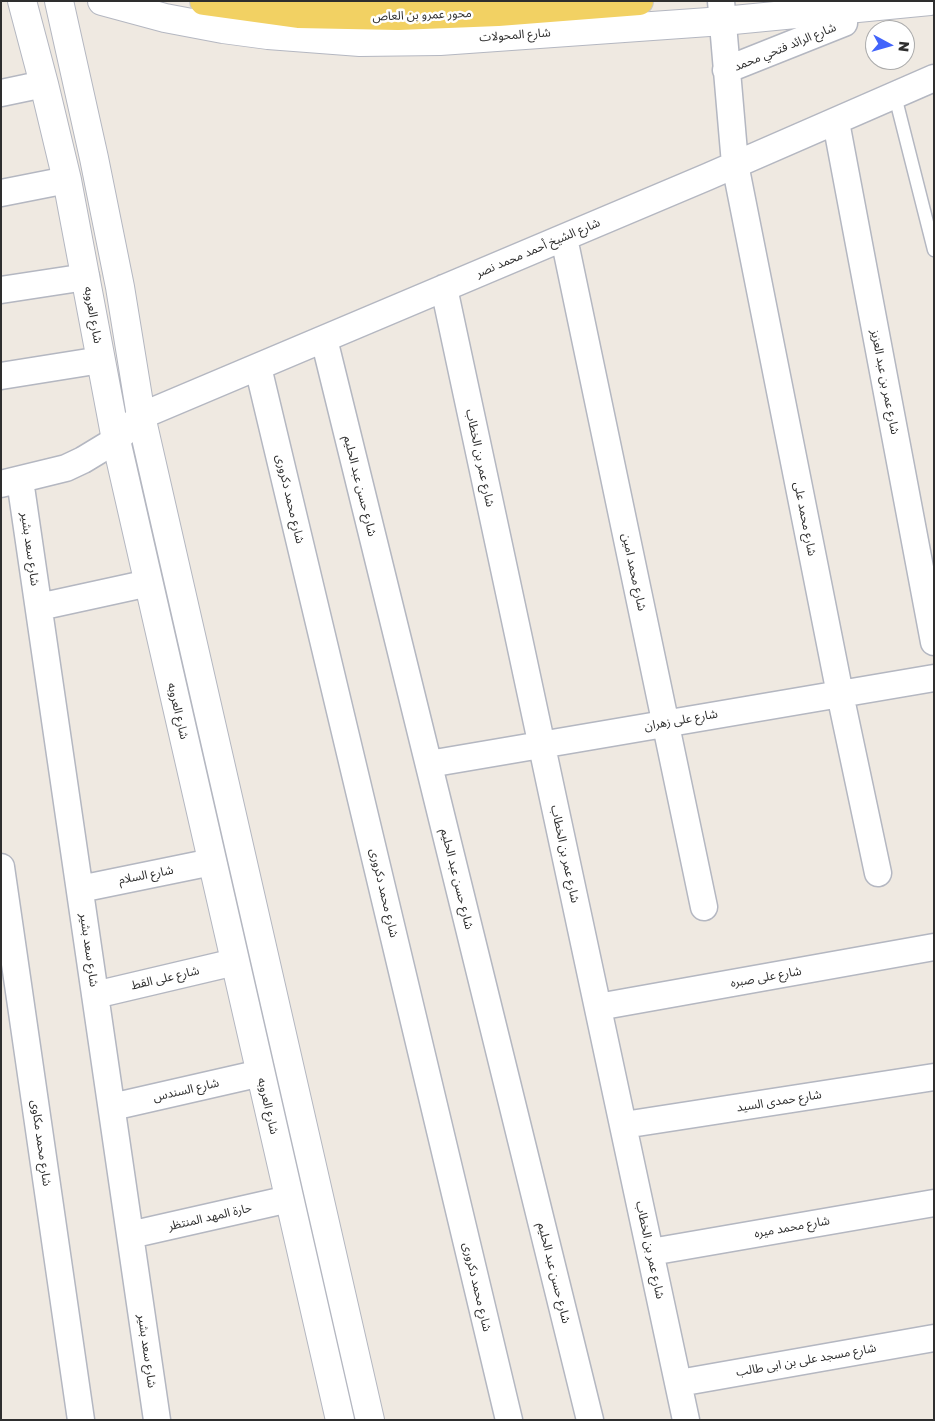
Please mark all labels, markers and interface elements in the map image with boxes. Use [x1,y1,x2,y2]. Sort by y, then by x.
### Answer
street label: محور عمرو بن العاص [372,6,472,24]
street label: شارع الرائد فتحي محمد [732,20,838,74]
north arrow [865,20,915,70]
street label: شارع المحولات [479,25,551,45]
text: N [895,40,913,53]
street label: شارع الشيخ أحمد محمد نصر [474,215,602,281]
street label: شارع العروبه [81,285,105,345]
street label: شارع عمر بن عبد العزيز [868,328,902,436]
street label: شارع عمر بن الخطاب [463,408,497,508]
street label: شارع حسن عبد الحليم [341,434,379,538]
street label: شارع محمد دكرورى [273,453,307,545]
street label: شارع محمد على [791,481,819,557]
street label: شارع سعد بشير [18,511,42,587]
street label: شارع محمد امين [619,532,649,612]
street label: شارع العروبه [164,681,192,741]
street label: شارع على زهران [643,706,719,734]
street label: شارع عمر بن الخطاب [548,804,582,904]
street label: شارع حسن عبد الحليم [438,827,476,931]
street label: شارع محمد دكرورى [367,847,401,939]
street label: شارع السلام [117,863,175,887]
street label: شارع سعد بشير [77,912,101,988]
street label: شارع على القط [129,963,201,993]
street label: شارع على صبره [729,964,803,990]
street label: شارع السندس [151,1075,221,1105]
street label: شارع العروبه [254,1076,282,1136]
street label: شارع حمدى السيد [735,1087,823,1115]
street label: شارع محمد مكاوى [28,1099,54,1187]
street label: حارة المهد المنتظر [167,1200,253,1234]
street label: شارع عمر بن الخطاب [633,1200,667,1300]
street label: شارع محمد ميره [753,1213,831,1241]
street label: شارع حسن عبد الحليم [535,1221,573,1325]
street label: شارع محمد دكرورى [460,1241,494,1333]
street label: شارع سعد بشير [135,1313,159,1389]
street label: شارع مسجد على بن ابى طالب [735,1341,877,1379]

